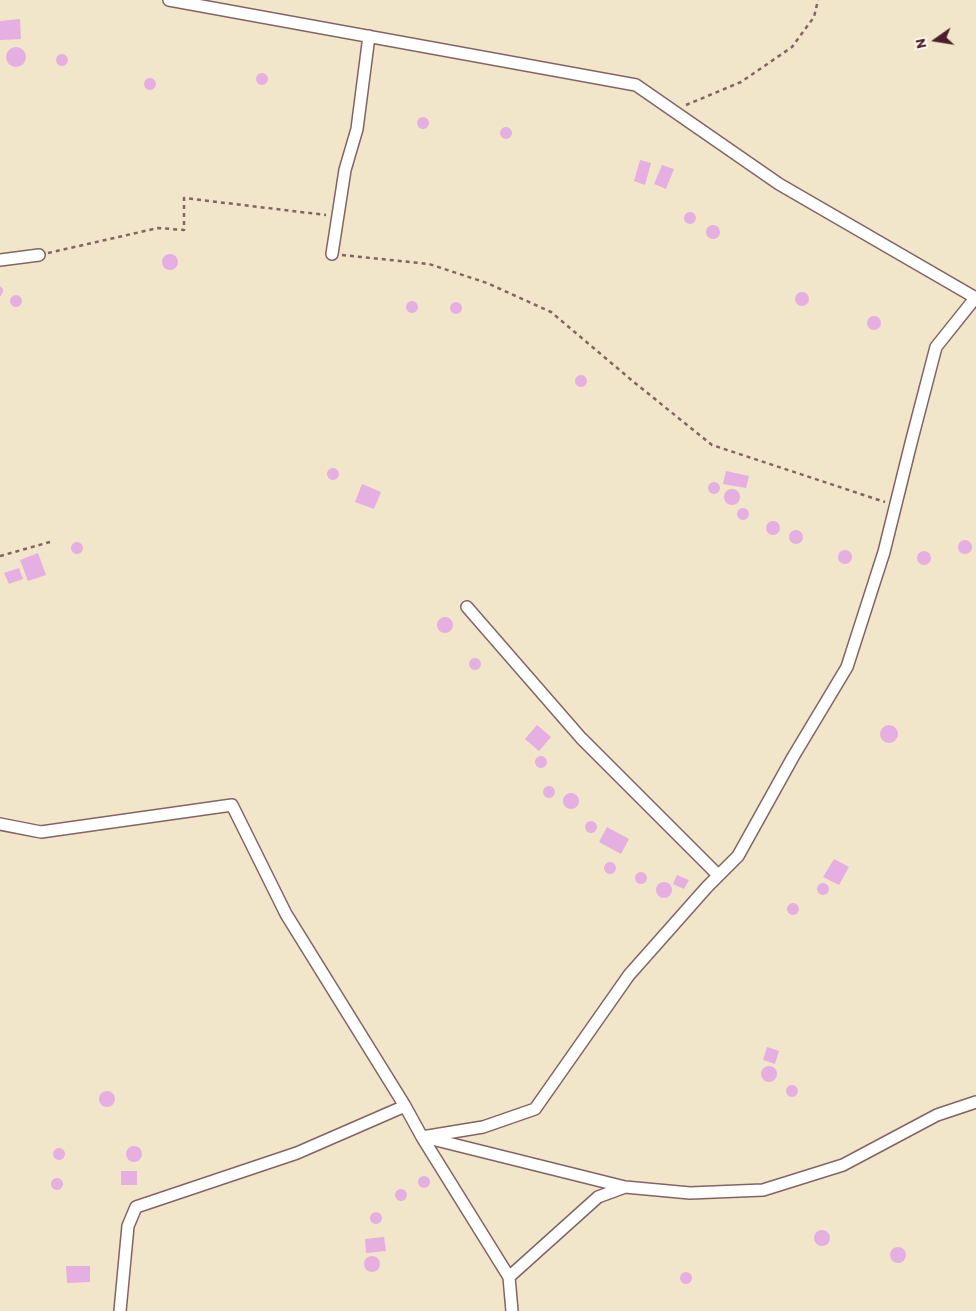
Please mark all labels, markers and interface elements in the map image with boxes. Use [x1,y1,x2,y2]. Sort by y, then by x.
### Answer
north arrow [911,15,961,65]
text: N [912,37,930,50]

